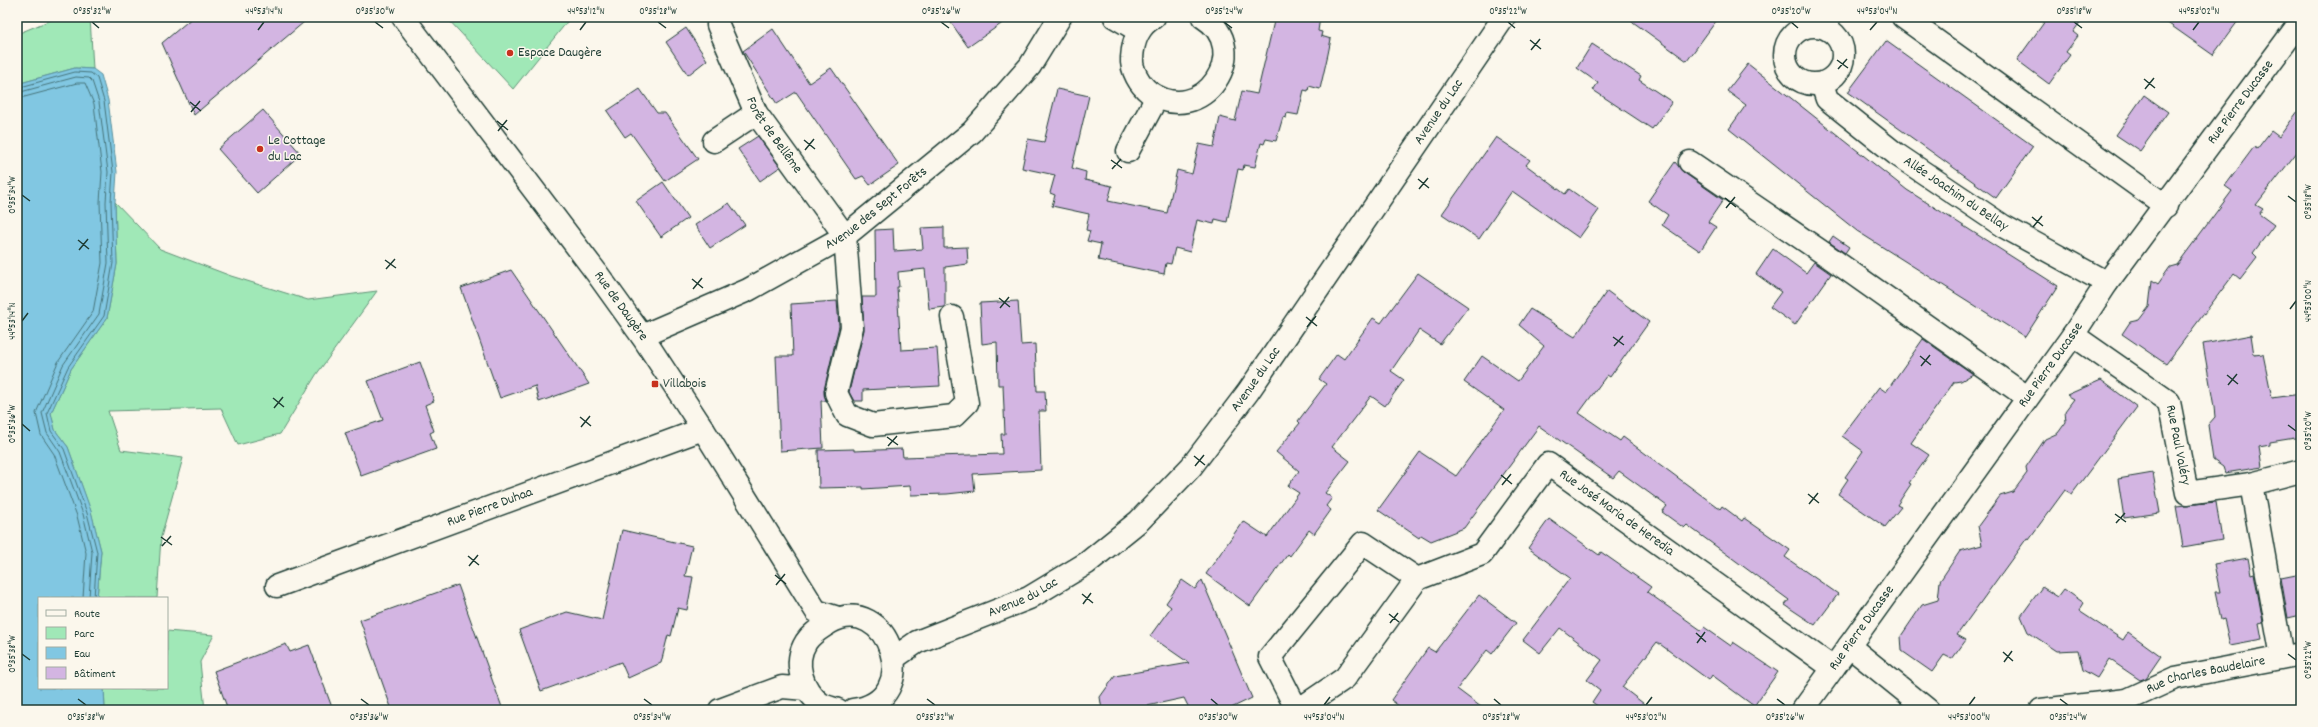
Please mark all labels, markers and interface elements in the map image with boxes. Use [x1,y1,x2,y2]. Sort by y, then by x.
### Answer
text: 0°35'32"W [73,5,111,19]
text: 44°53'14"N [245,5,283,19]
text: 0°35'30"W [356,5,395,19]
text: 44°53'12"N [567,5,605,19]
text: 0°35'28"W [639,5,677,19]
text: 0°35'26"W [922,5,960,19]
text: 0°35'24"W [1205,5,1243,19]
text: 0°35'22"W [1489,5,1527,19]
text: 0°35'20"W [1772,5,1811,19]
text: 44°53'04"N [1857,5,1897,19]
text: 0°35'18"W [2056,5,2092,19]
text: 44°53'02"N [2179,5,2219,19]
place label: Espace Daugère [518,43,602,63]
marker: Espace Daugère [505,48,515,58]
street label: Rue Pierre Ducasse [2203,56,2279,149]
street label: Avenue du Lac [1410,75,1469,149]
street label: Forêt de Bellême [740,94,807,178]
place label: Le Cottage du Lac [268,131,325,167]
marker: Le Cottage du Lac [255,144,265,154]
street label: Allée Joachim du Bellay [1899,152,2012,237]
street label: Avenue des Sept Forêts [822,162,932,255]
text: 0°35'34"W [6,176,20,214]
text: 0°35'18"W [2302,184,2316,220]
street label: Rue de Daugère [589,267,653,345]
text: 44°53'00"N [2302,280,2316,322]
text: 44°53'14"N [6,302,20,340]
street label: Rue Pierre Ducasse [2014,318,2089,412]
street label: Avenue du Lac [1226,343,1286,416]
place label: Villabois [663,374,706,394]
marker: Villabois [650,379,660,389]
street label: Rue Paul Valéry [2160,403,2195,487]
text: 0°35'36"W [6,405,20,443]
text: 0°35'20"W [2302,411,2316,450]
street label: Rue José Maria de Heredia [1555,465,1679,561]
street label: Rue Pierre Duhaa [444,482,536,532]
street label: Avenue du Lac [985,573,1062,623]
street label: Rue Pierre Ducasse [1824,581,1900,675]
legend [38,597,168,689]
text: Route [74,606,100,623]
text: Parc [74,626,95,643]
text: 0°35'38"W [6,635,20,673]
text: 0°35'22"W [2302,641,2316,679]
text: Eau [74,646,90,663]
street label: Rue Charles Baudelaire [2143,651,2267,700]
text: Bâtiment [74,666,116,683]
text: 0°35'38"W [67,711,105,725]
text: 0°35'36"W [350,711,388,725]
text: 0°35'34"W [633,711,671,725]
text: 0°35'32"W [916,711,954,725]
text: 0°35'30"W [1199,711,1238,725]
text: 44°53'04"N [1304,711,1344,725]
text: 0°35'28"W [1482,711,1520,725]
text: 44°53'02"N [1626,711,1666,725]
text: 0°35'26"W [1766,711,1804,725]
text: 44°53'00"N [1948,711,1990,725]
text: 0°35'24"W [2049,711,2087,725]

